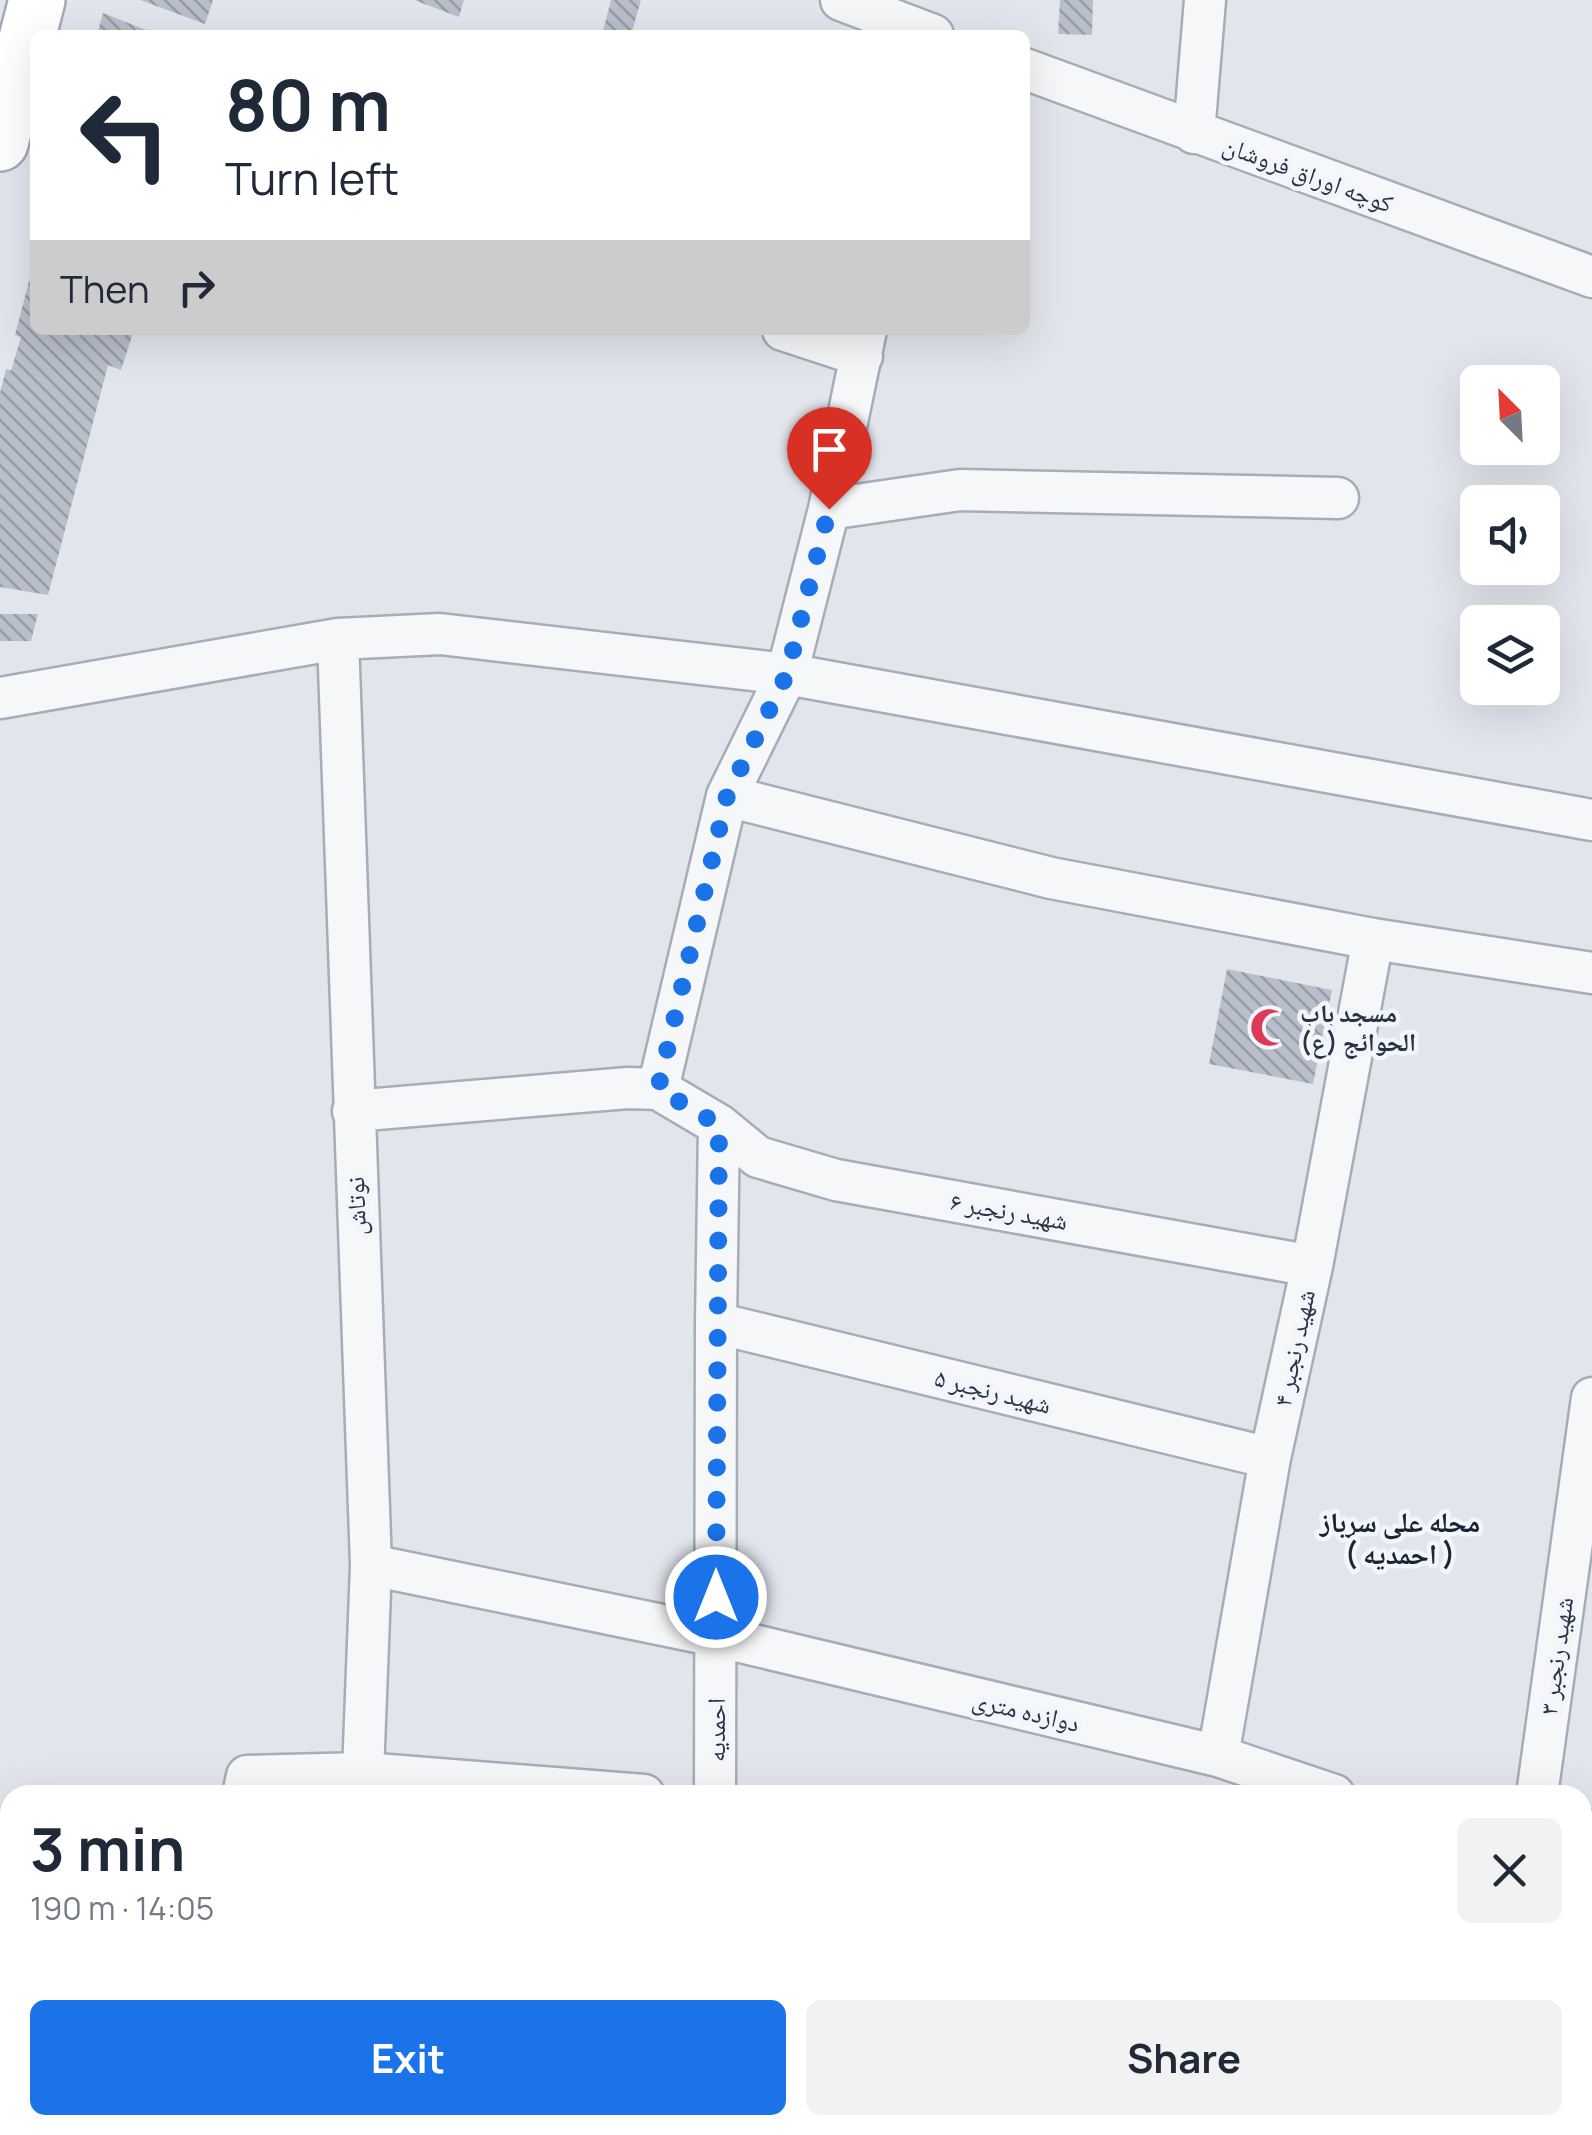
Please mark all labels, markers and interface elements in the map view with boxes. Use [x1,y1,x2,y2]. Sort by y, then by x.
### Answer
text: 80 m [225,56,391,152]
icon: left [60,70,190,200]
street label: کوچه اوراق فروشان [1218,127,1398,220]
text: Turn left [225,147,399,209]
icon: right [169,260,224,315]
text: Then [60,262,149,314]
north arrow [1460,365,1560,465]
map controls [1460,365,1560,705]
pin [787,407,872,510]
icon: arrive [802,422,857,477]
button: sound [1460,485,1560,585]
button: layers [1460,605,1560,705]
place label: مسجد باب الحوائج (ع) [1300,995,1416,1059]
mosque icon: مسجد باب الحوائج (ع) [1249,1006,1291,1048]
street label: نوتاش [337,1176,374,1236]
street label: شهید رنجبر ۶ [948,1183,1071,1238]
street label: شهید رنجبر ۴ [1264,1286,1323,1410]
street label: شهید رنجبر ۵ [931,1359,1055,1422]
district label: محله علی سرباز ( احمدیه ) [1319,1502,1480,1572]
position arrow [664,1545,768,1649]
street label: شهید رنجبر ۳ [1530,1595,1581,1717]
street label: دوازده متری [969,1681,1083,1740]
street label: احمدیه [698,1698,733,1762]
text: 3 min [30,1807,185,1889]
button: close [1457,1818,1562,1923]
text: 190 m · 14:05 [30,1886,214,1930]
button: Exit [30,2000,786,2115]
button: Share [806,2000,1562,2115]

